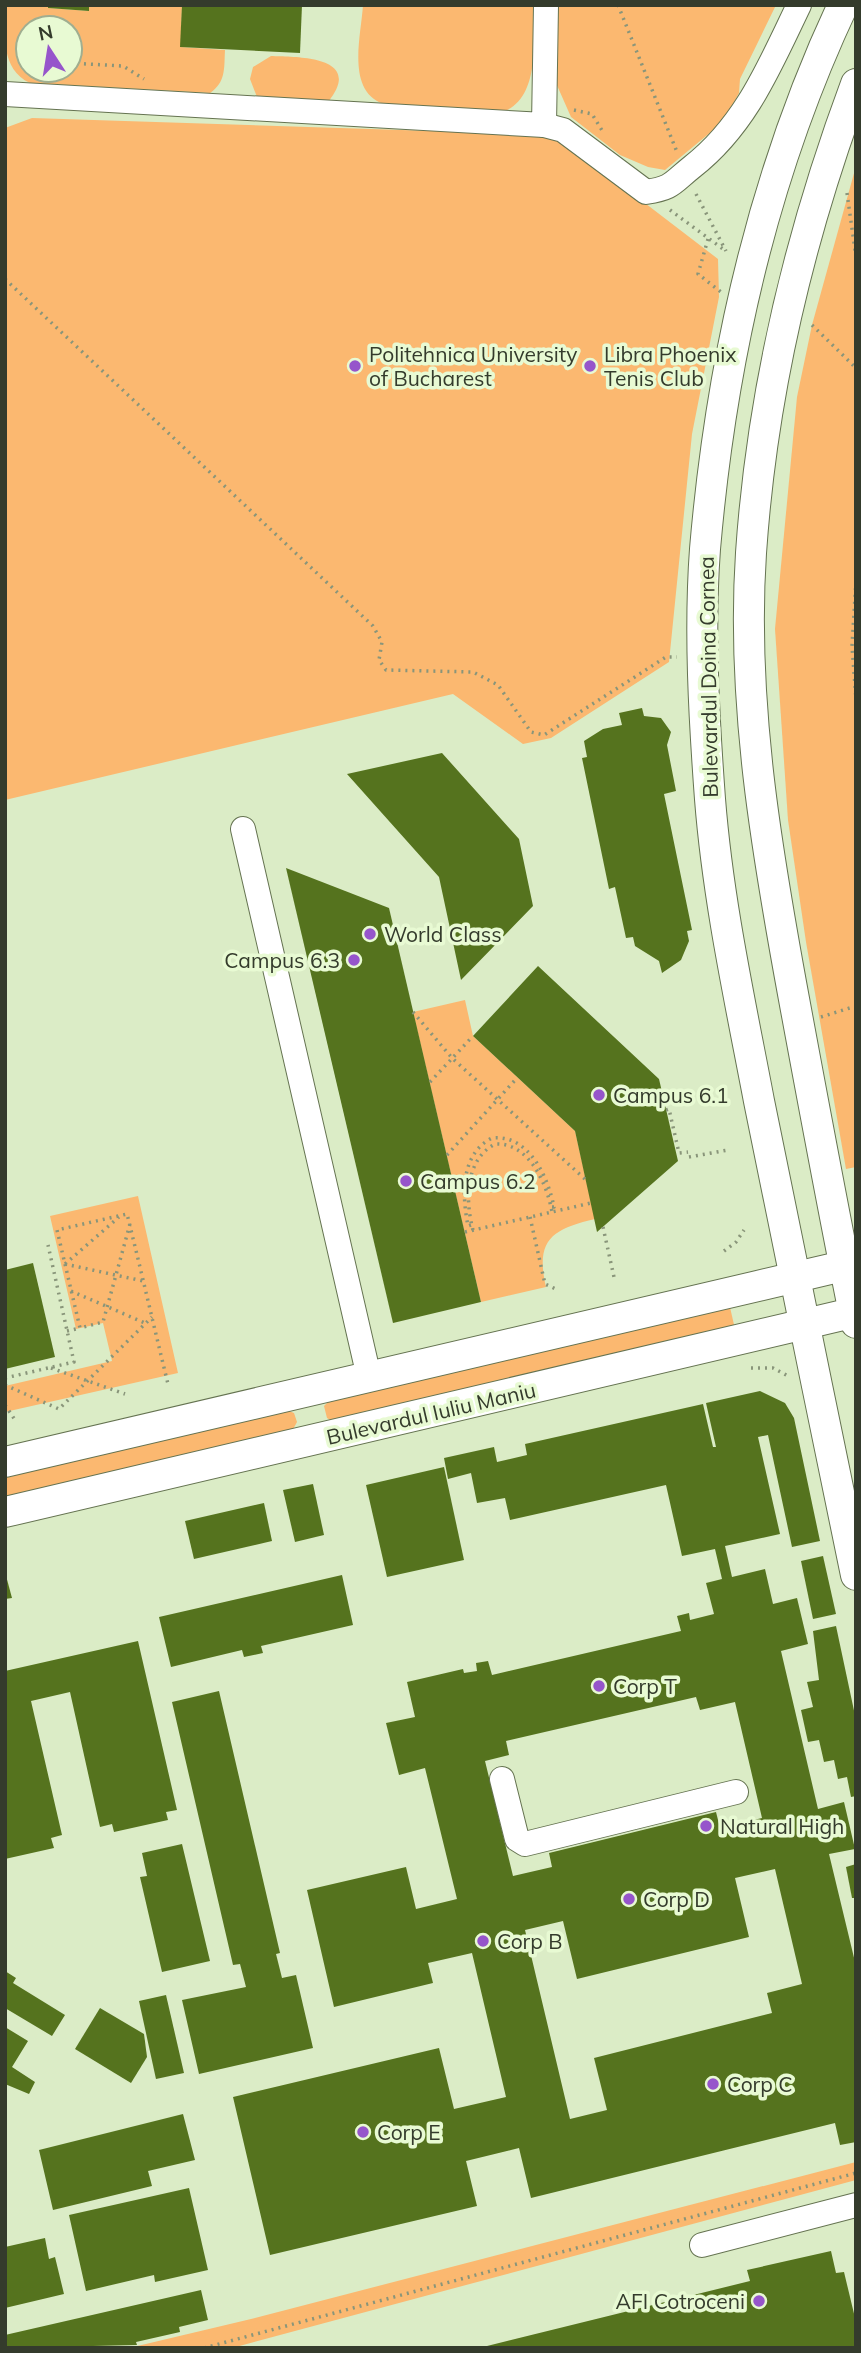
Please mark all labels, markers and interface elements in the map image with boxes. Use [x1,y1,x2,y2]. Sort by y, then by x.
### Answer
north arrow [14,14,84,84]
text: N [36,19,55,46]
place label: Politehnica University of Bucharest [369,341,577,391]
place label: Libra Phoenix Tenis Club [604,341,737,391]
marker: Politehnica University of Bucharest [347,358,363,374]
marker: Libra Phoenix Tenis Club [582,358,598,374]
street label: Bulevardul Doina Cornea [693,556,723,798]
place label: World Class [384,921,502,947]
marker: World Class [362,926,378,942]
place label: Campus 6.3 [224,947,340,973]
marker: Campus 6.3 [346,952,362,968]
place label: Campus 6.1 [613,1082,729,1108]
marker: Campus 6.1 [591,1087,607,1103]
place label: Campus 6.2 [420,1168,536,1194]
marker: Campus 6.2 [398,1173,414,1189]
street label: Bulevardul Iuliu Maniu [324,1376,538,1450]
place label: Corp T [613,1673,677,1699]
marker: Corp T [591,1678,607,1694]
place label: Natural High [720,1813,844,1839]
marker: Natural High [698,1818,714,1834]
place label: Corp D [643,1886,710,1912]
marker: Corp D [621,1891,637,1907]
place label: Corp B [497,1928,563,1954]
marker: Corp B [475,1933,491,1949]
place label: Corp C [727,2071,793,2097]
marker: Corp C [705,2076,721,2092]
place label: Corp E [377,2119,441,2145]
marker: Corp E [355,2124,371,2140]
place label: AFI Cotroceni [616,2288,745,2314]
marker: AFI Cotroceni [751,2293,767,2309]

